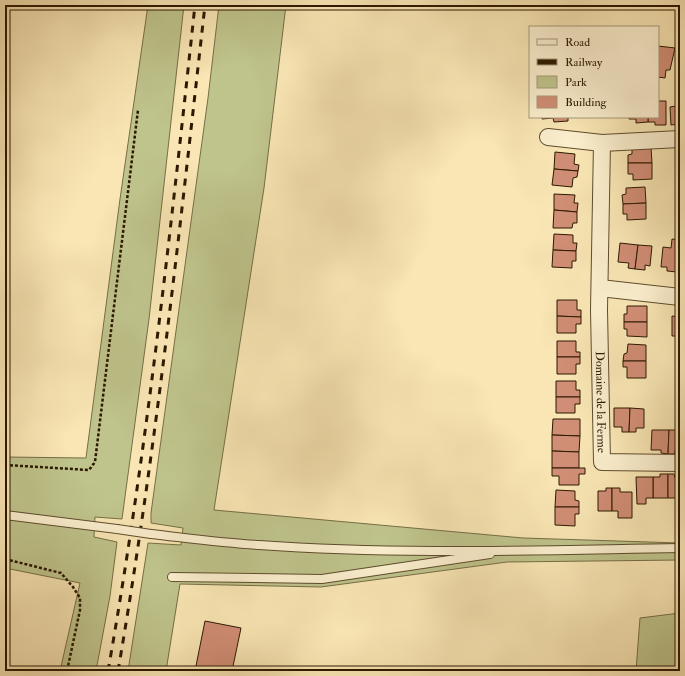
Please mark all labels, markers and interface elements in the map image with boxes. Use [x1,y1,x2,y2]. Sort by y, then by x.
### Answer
legend [529,26,659,118]
text: Road [565,35,590,50]
text: Railway [565,55,603,70]
text: Park [565,75,587,90]
text: Building [565,95,608,110]
street label: Domaine de la Ferme [592,351,609,453]

